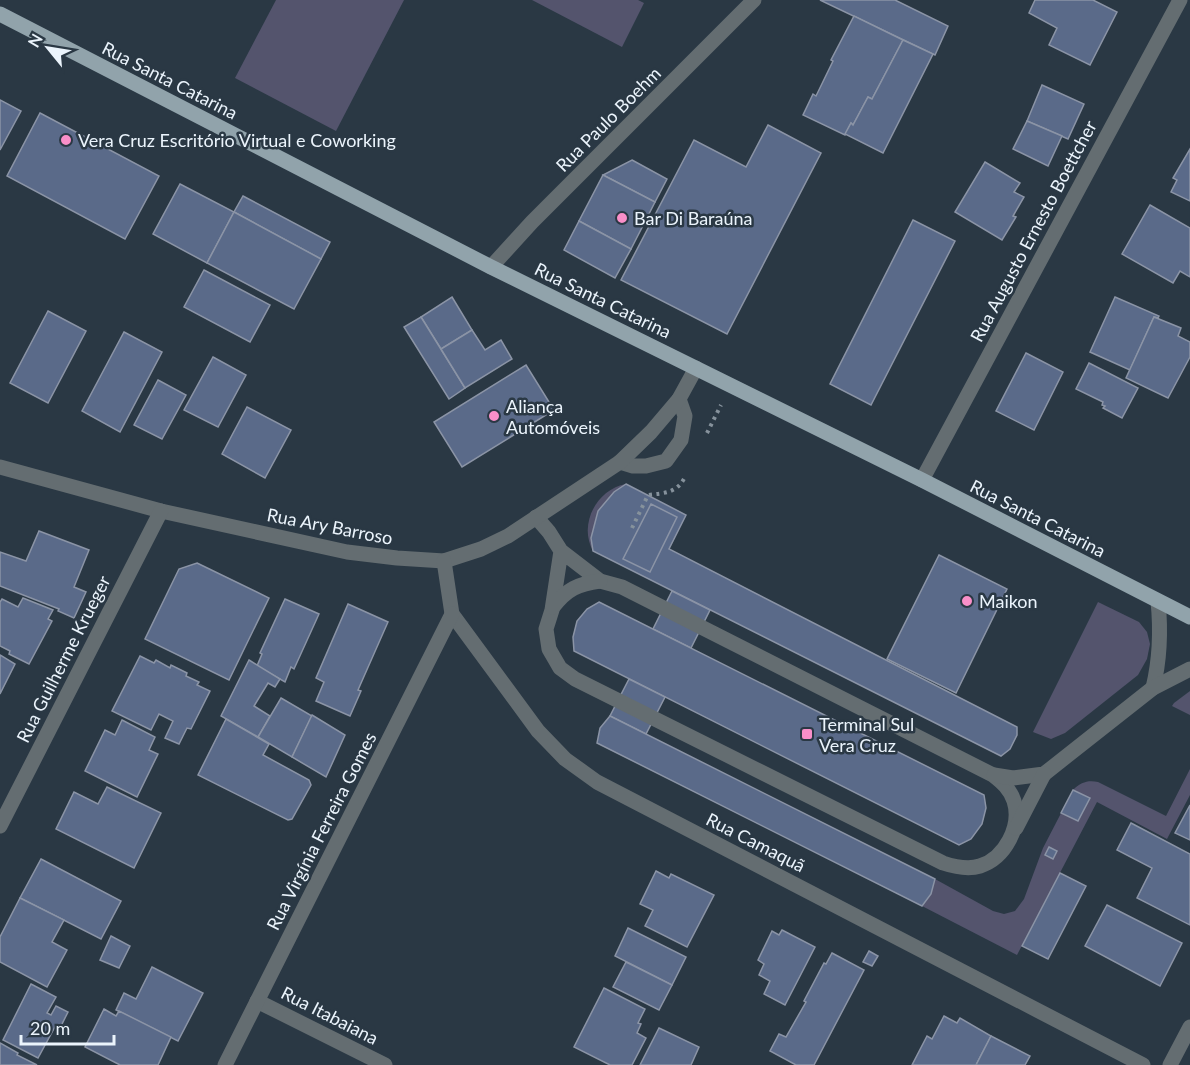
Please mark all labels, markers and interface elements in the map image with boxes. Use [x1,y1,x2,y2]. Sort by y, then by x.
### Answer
north arrow [18,18,78,78]
text: N [23,30,46,50]
street label: Rua Santa Catarina [99,36,241,124]
street label: Rua Paulo Boehm [551,62,665,176]
street label: Rua Augusto Ernesto Boettcher [965,116,1101,345]
place label: Vera Cruz Escritório Virtual e Coworking [78,129,396,151]
marker: Vera Cruz Escritório Virtual e Coworking [59,133,73,147]
place label: Bar Di Baraúna [634,207,752,229]
marker: Bar Di Baraúna [615,211,629,225]
street label: Rua Santa Catarina [531,257,675,343]
place label: Aliança Automóveis [506,395,600,438]
marker: Aliança Automóveis [487,409,501,423]
street label: Rua Santa Catarina [967,474,1109,562]
street label: Rua Ary Barroso [265,503,395,549]
street label: Rua Guilherme Krueger [11,571,115,746]
place label: Maikon [979,590,1038,612]
marker: Maikon [960,594,974,608]
place label: Terminal Sul Vera Cruz [819,713,914,756]
marker: Terminal Sul Vera Cruz [800,727,814,741]
street label: Rua Virgínia Ferreira Gomes [261,728,381,934]
street label: Rua Camaquã [703,808,809,876]
street label: Rua Itabaiana [278,981,382,1049]
scale bar [21,1008,114,1046]
text: 20 m [30,1017,70,1039]

